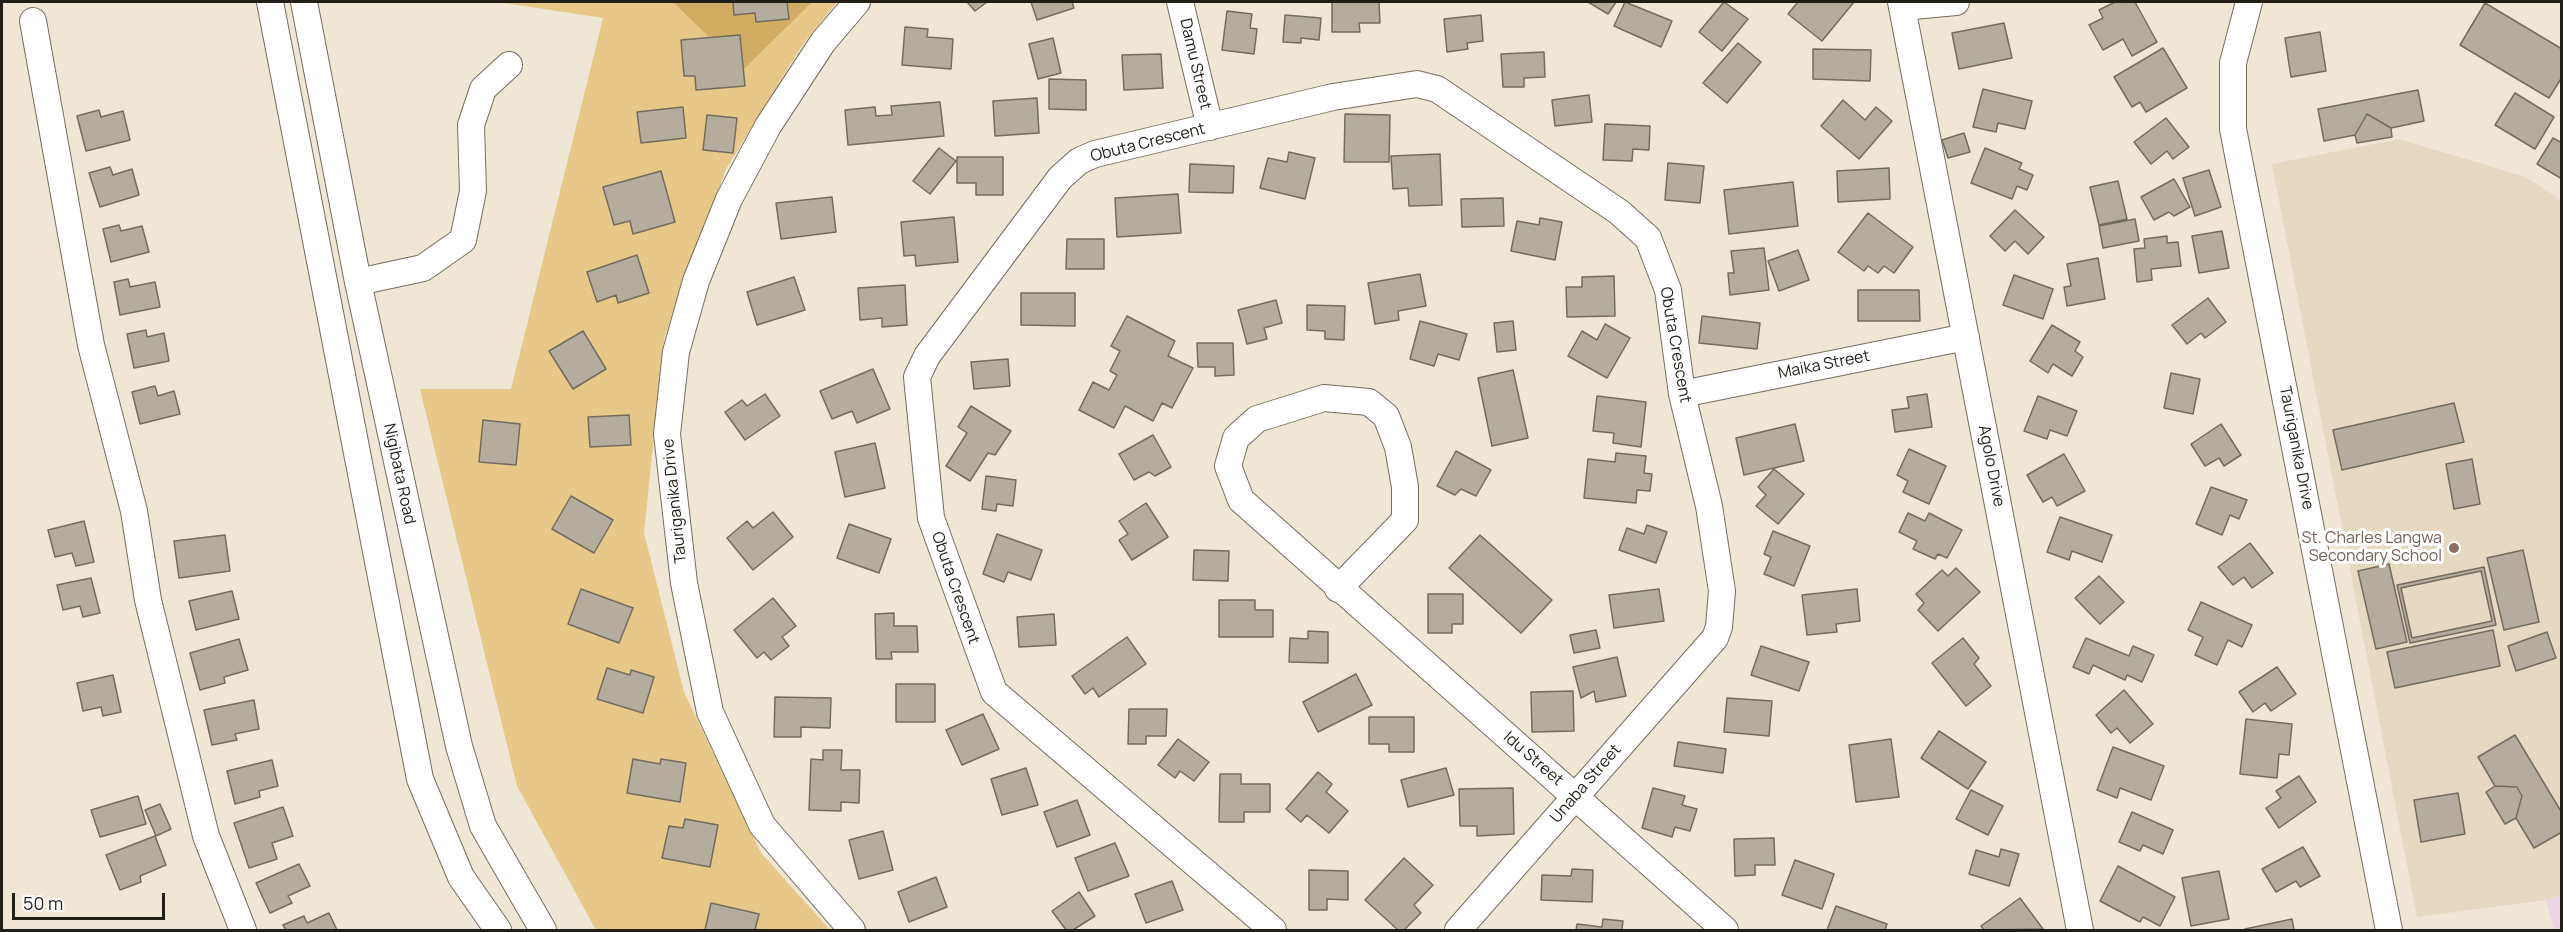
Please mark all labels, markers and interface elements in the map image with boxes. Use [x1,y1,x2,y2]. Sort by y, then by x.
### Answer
street label: Damu Street [1175,17,1215,111]
street label: Obuta Crescent [1089,119,1207,167]
street label: Obuta Crescent [1655,285,1695,405]
street label: Maika Street [1776,347,1872,383]
street label: Tauriganika Drive [2275,385,2317,511]
street label: Nigibata Road [379,422,419,526]
street label: Agolo Drive [1974,423,2008,509]
street label: Tauriganika Drive [659,438,691,564]
street label: Obuta Crescent [927,529,983,647]
place label: St. Charles Langwa Secondary School [2301,529,2442,567]
marker: St. Charles Langwa Secondary School [2447,541,2461,555]
street label: Idu Street [1499,728,1567,790]
street label: Unaba Street [1547,741,1625,827]
scale bar [15,881,168,919]
text: 50 m [23,891,63,915]

